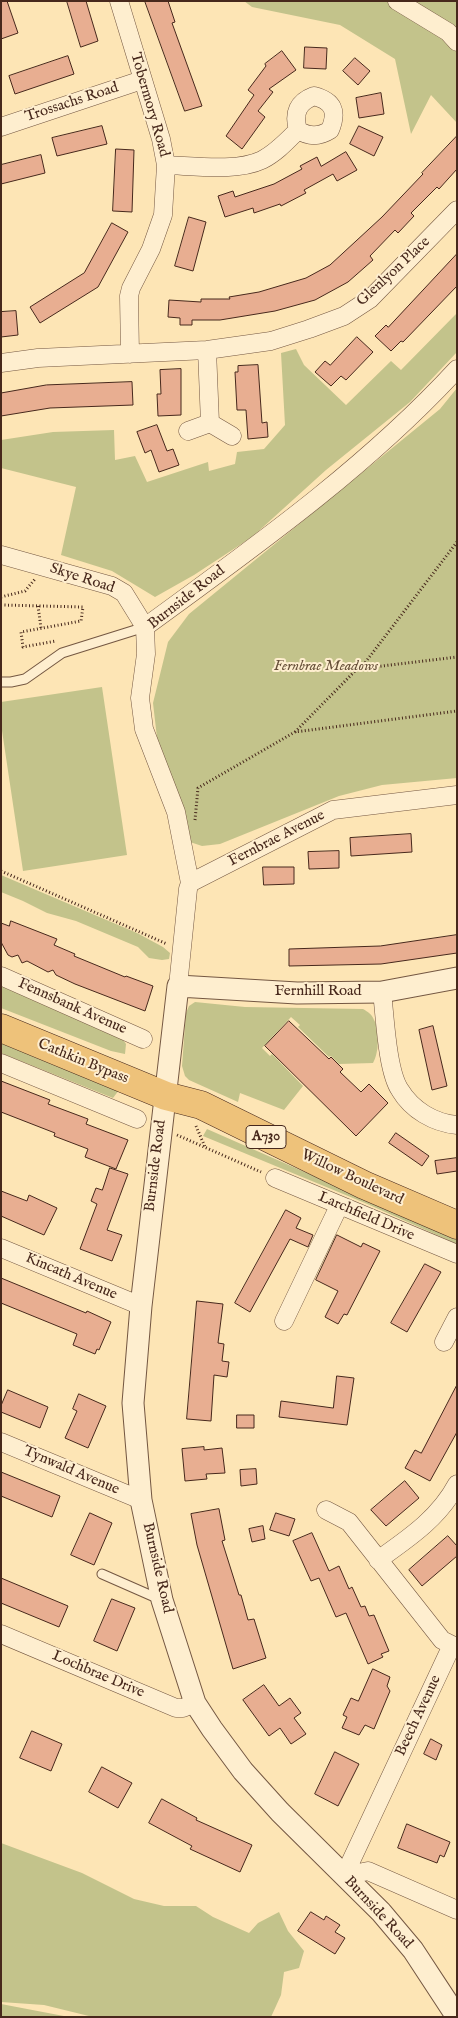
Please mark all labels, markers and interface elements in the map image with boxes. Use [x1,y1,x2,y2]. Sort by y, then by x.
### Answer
street label: Tobermory Road [126,51,172,159]
street label: Trossachs Road [23,79,121,127]
street label: Glenlyon Place [354,233,434,311]
street label: Skye Road [47,560,117,598]
street label: Burnside Road [145,562,229,634]
park label: Fernbrae Meadows [274,658,378,676]
street label: Fernbrae Avenue [226,807,328,871]
street label: Fennsbank Avenue [15,975,129,1039]
street label: Fernhill Road [274,983,362,1001]
street label: Cathkin Bypass [35,1036,131,1088]
street label: Burnside Road [141,1119,171,1213]
road number: A730 [246,1126,286,1148]
street label: Willow Boulevard [298,1146,406,1210]
street label: Larchfield Drive [315,1189,417,1245]
street label: Kincath Avenue [22,1250,120,1304]
street label: Tynwald Avenue [20,1443,122,1499]
street label: Burnside Road [138,1521,176,1615]
street label: Lochbrae Drive [49,1647,147,1703]
street label: Beech Avenue [392,1673,446,1759]
street label: Burnside Road [340,1873,416,1953]

